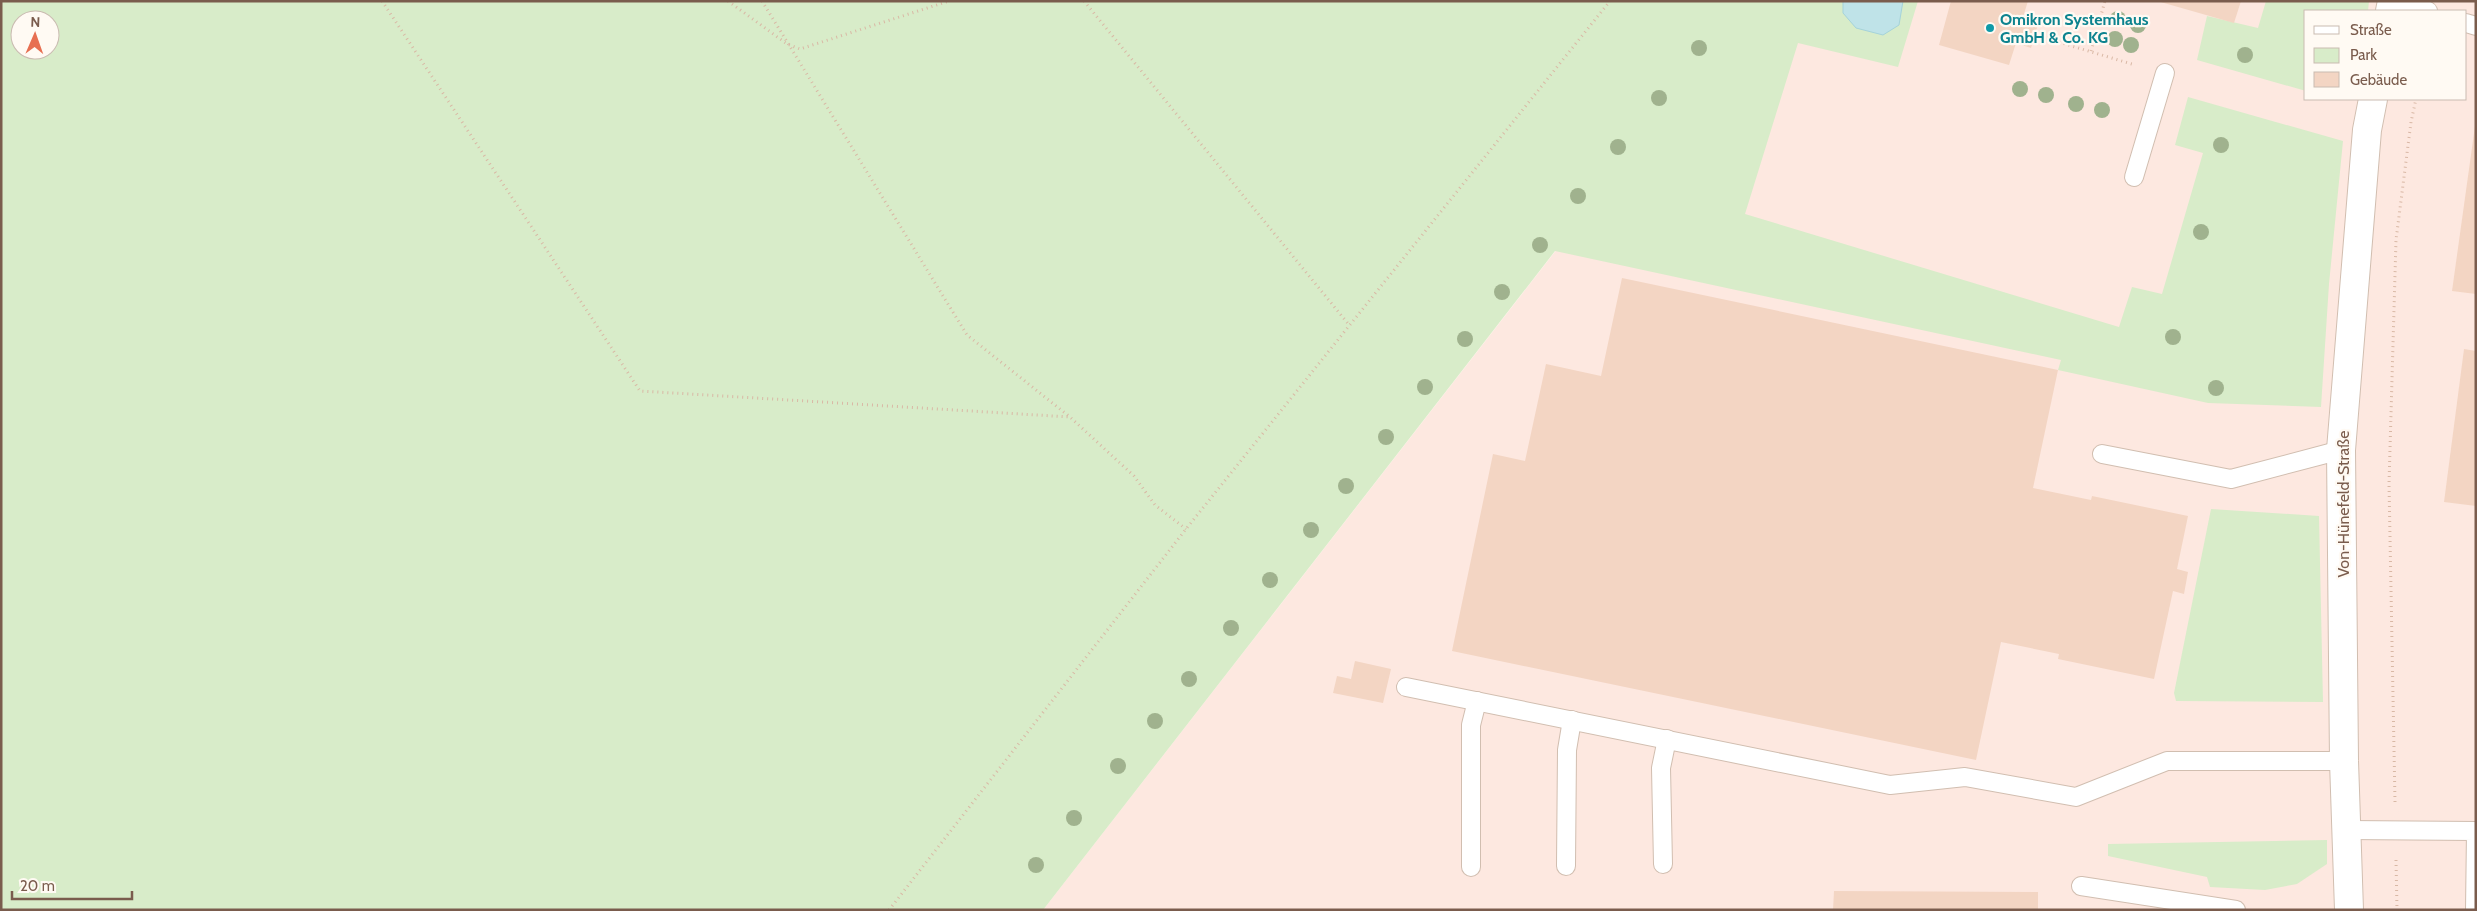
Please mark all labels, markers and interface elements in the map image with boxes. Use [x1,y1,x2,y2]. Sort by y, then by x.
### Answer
north arrow [10,10,60,60]
place label: Omikron Systemhaus GmbH & Co. KG [2000,10,2149,47]
legend [2304,10,2467,100]
text: N [30,13,41,31]
text: Straße [2350,21,2392,39]
marker: Omikron Systemhaus GmbH & Co. KG [1984,22,1996,34]
text: Park [2350,46,2377,64]
text: Gebäude [2350,71,2407,89]
street label: Von-Hünefeld-Straße [2334,431,2353,577]
scale bar [12,868,132,900]
text: 20 m [20,877,55,895]

